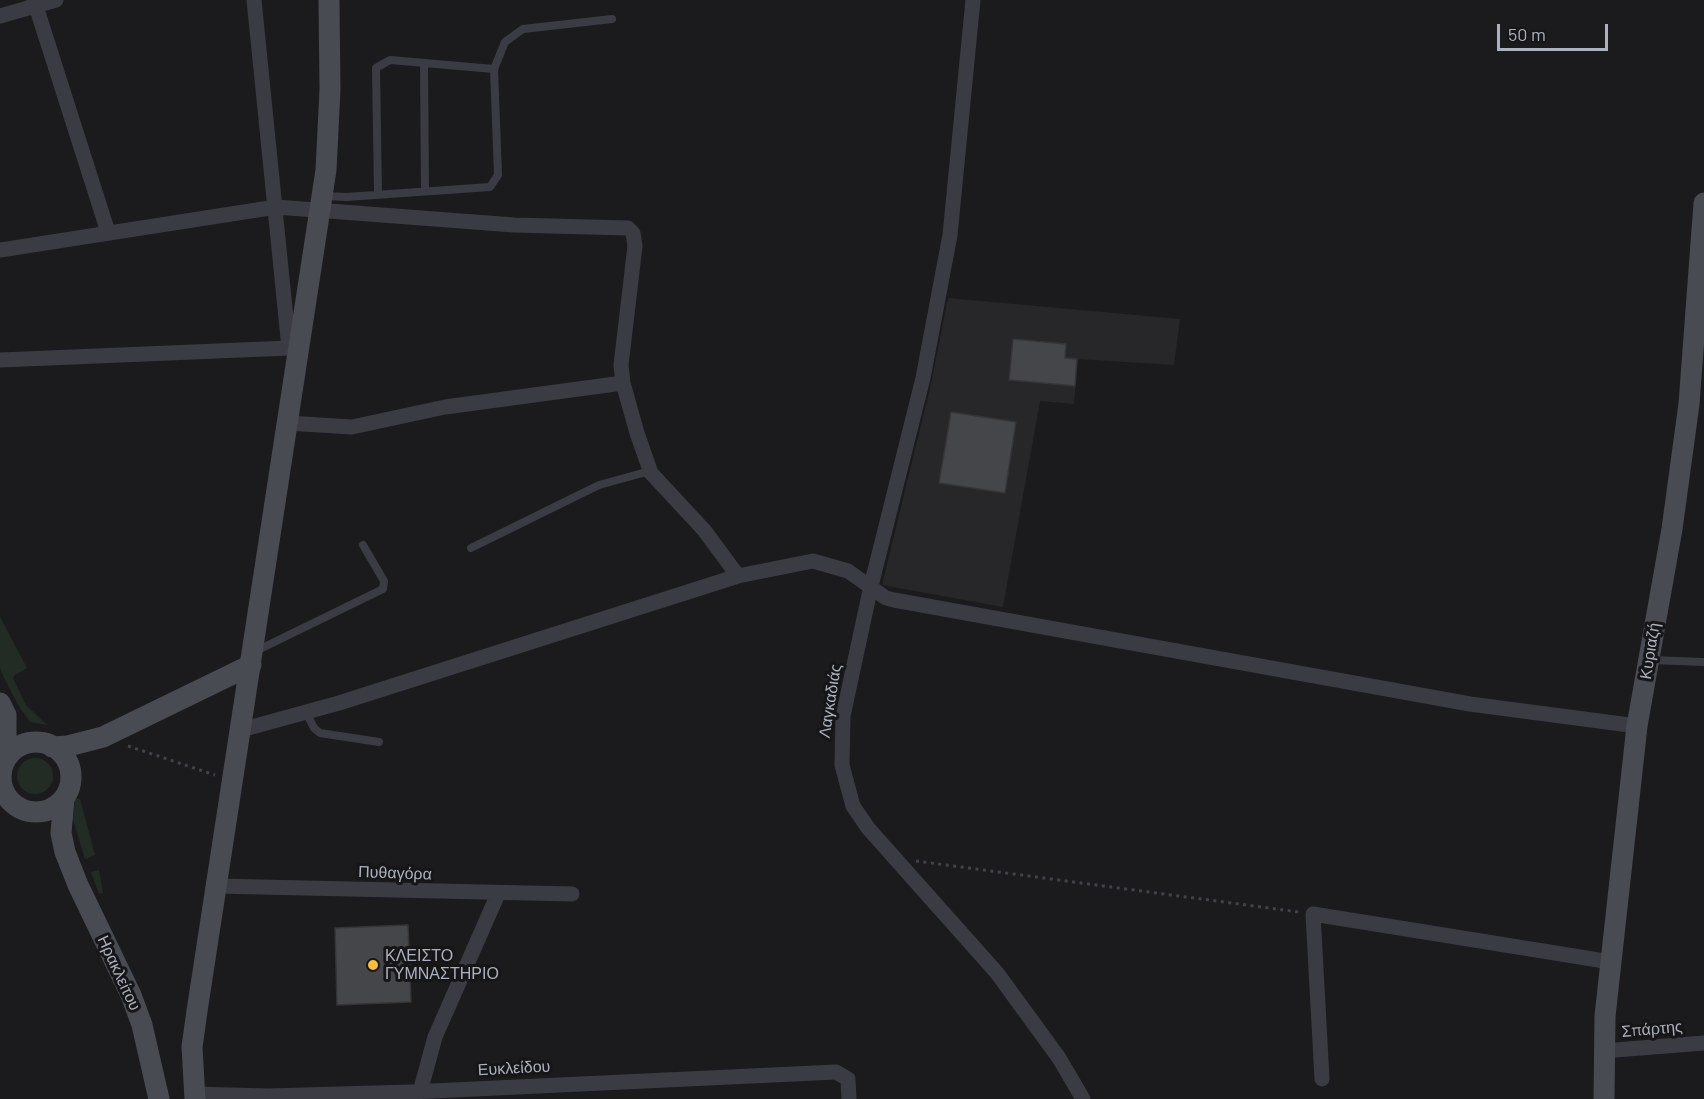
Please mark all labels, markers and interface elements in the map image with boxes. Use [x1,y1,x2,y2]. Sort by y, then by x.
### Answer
scale bar [1500,12,1611,50]
text: 50 m [1508,23,1546,45]
street label: Κυριαζή [1636,621,1664,681]
street label: Λαγκαδιάς [815,663,845,739]
street label: Πυθαγόρα [358,862,432,884]
street label: Ηρακλείτου [93,933,145,1013]
place label: ΚΛΕΙΣΤΟ ΓΥΜΝΑΣΤΗΡΙΟ [385,946,499,984]
marker: ΚΛΕΙΣΤΟ ΓΥΜΝΑΣΤΗΡΙΟ [366,958,380,972]
street label: Σπάρτης [1621,1017,1683,1041]
street label: Ευκλείδου [477,1057,551,1079]

